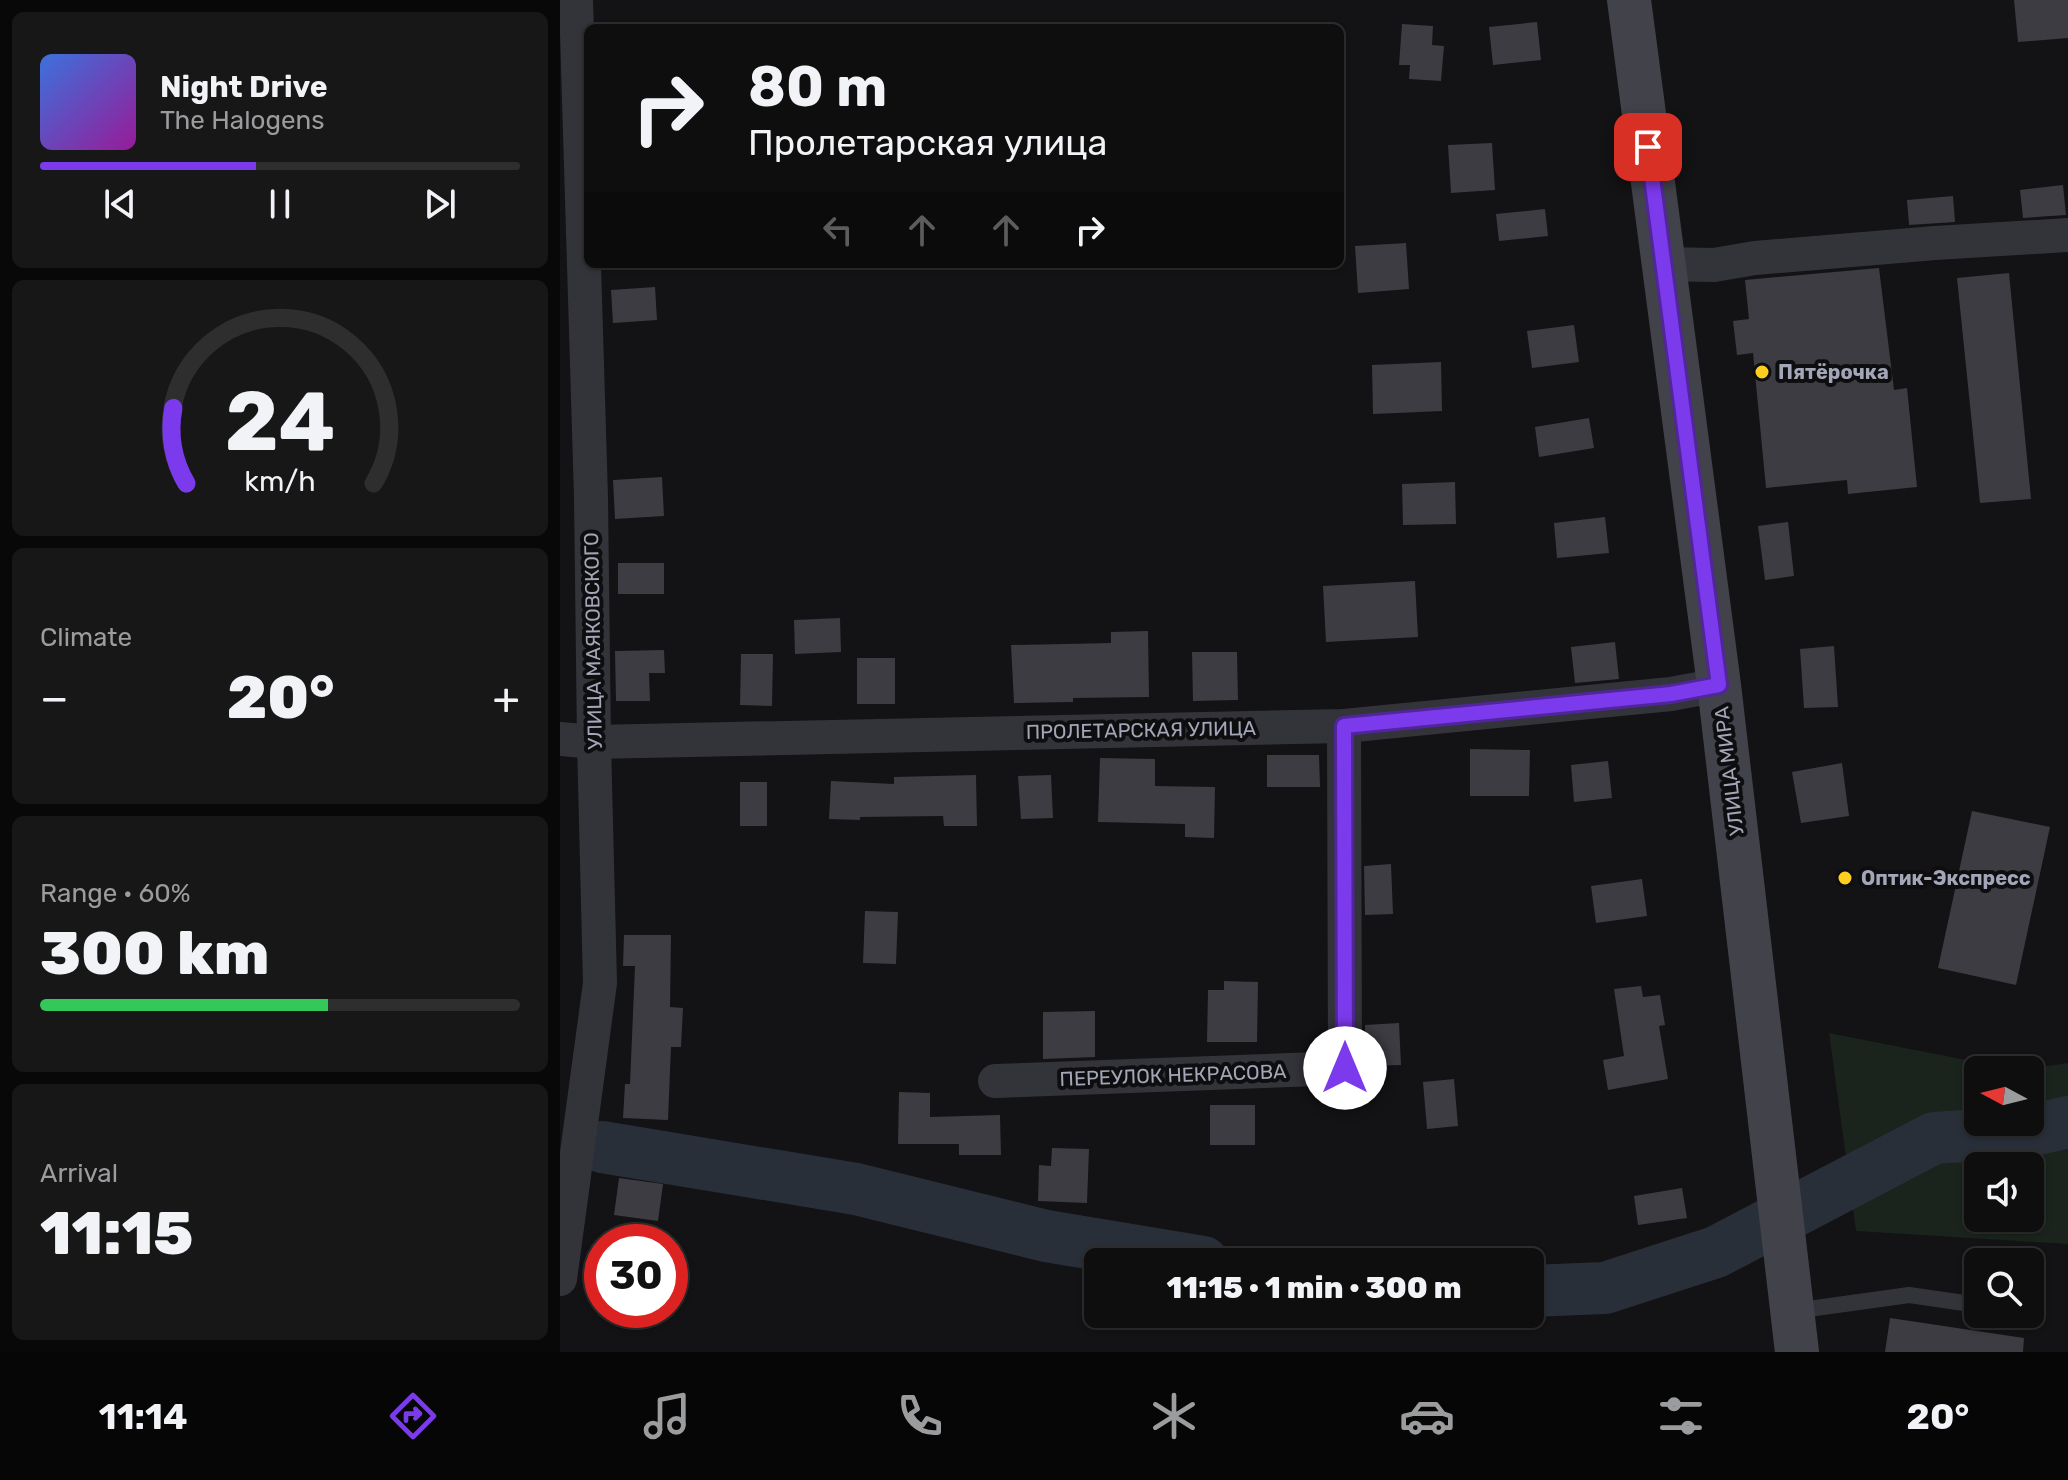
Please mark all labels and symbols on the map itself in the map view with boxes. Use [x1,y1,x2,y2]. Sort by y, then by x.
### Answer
pin [1614,113,1682,181]
place label: Пятёрочка [1778,360,1889,384]
marker: Пятёрочка [1753,363,1771,381]
street label: УЛИЦА МАЯКОВСКОГО [579,532,607,750]
street label: УЛИЦА МИРА [1709,705,1749,837]
street label: ПРОЛЕТАРСКАЯ УЛИЦА [1026,716,1256,744]
place label: Оптик-Экспресс [1861,866,2031,890]
marker: Оптик-Экспресс [1836,869,1854,887]
position arrow [1303,1026,1387,1110]
north arrow [1964,1056,2044,1136]
street label: ПЕРЕУЛОК НЕКРАСОВА [1059,1059,1287,1091]
speed limit sign: 30 [584,1224,688,1328]

